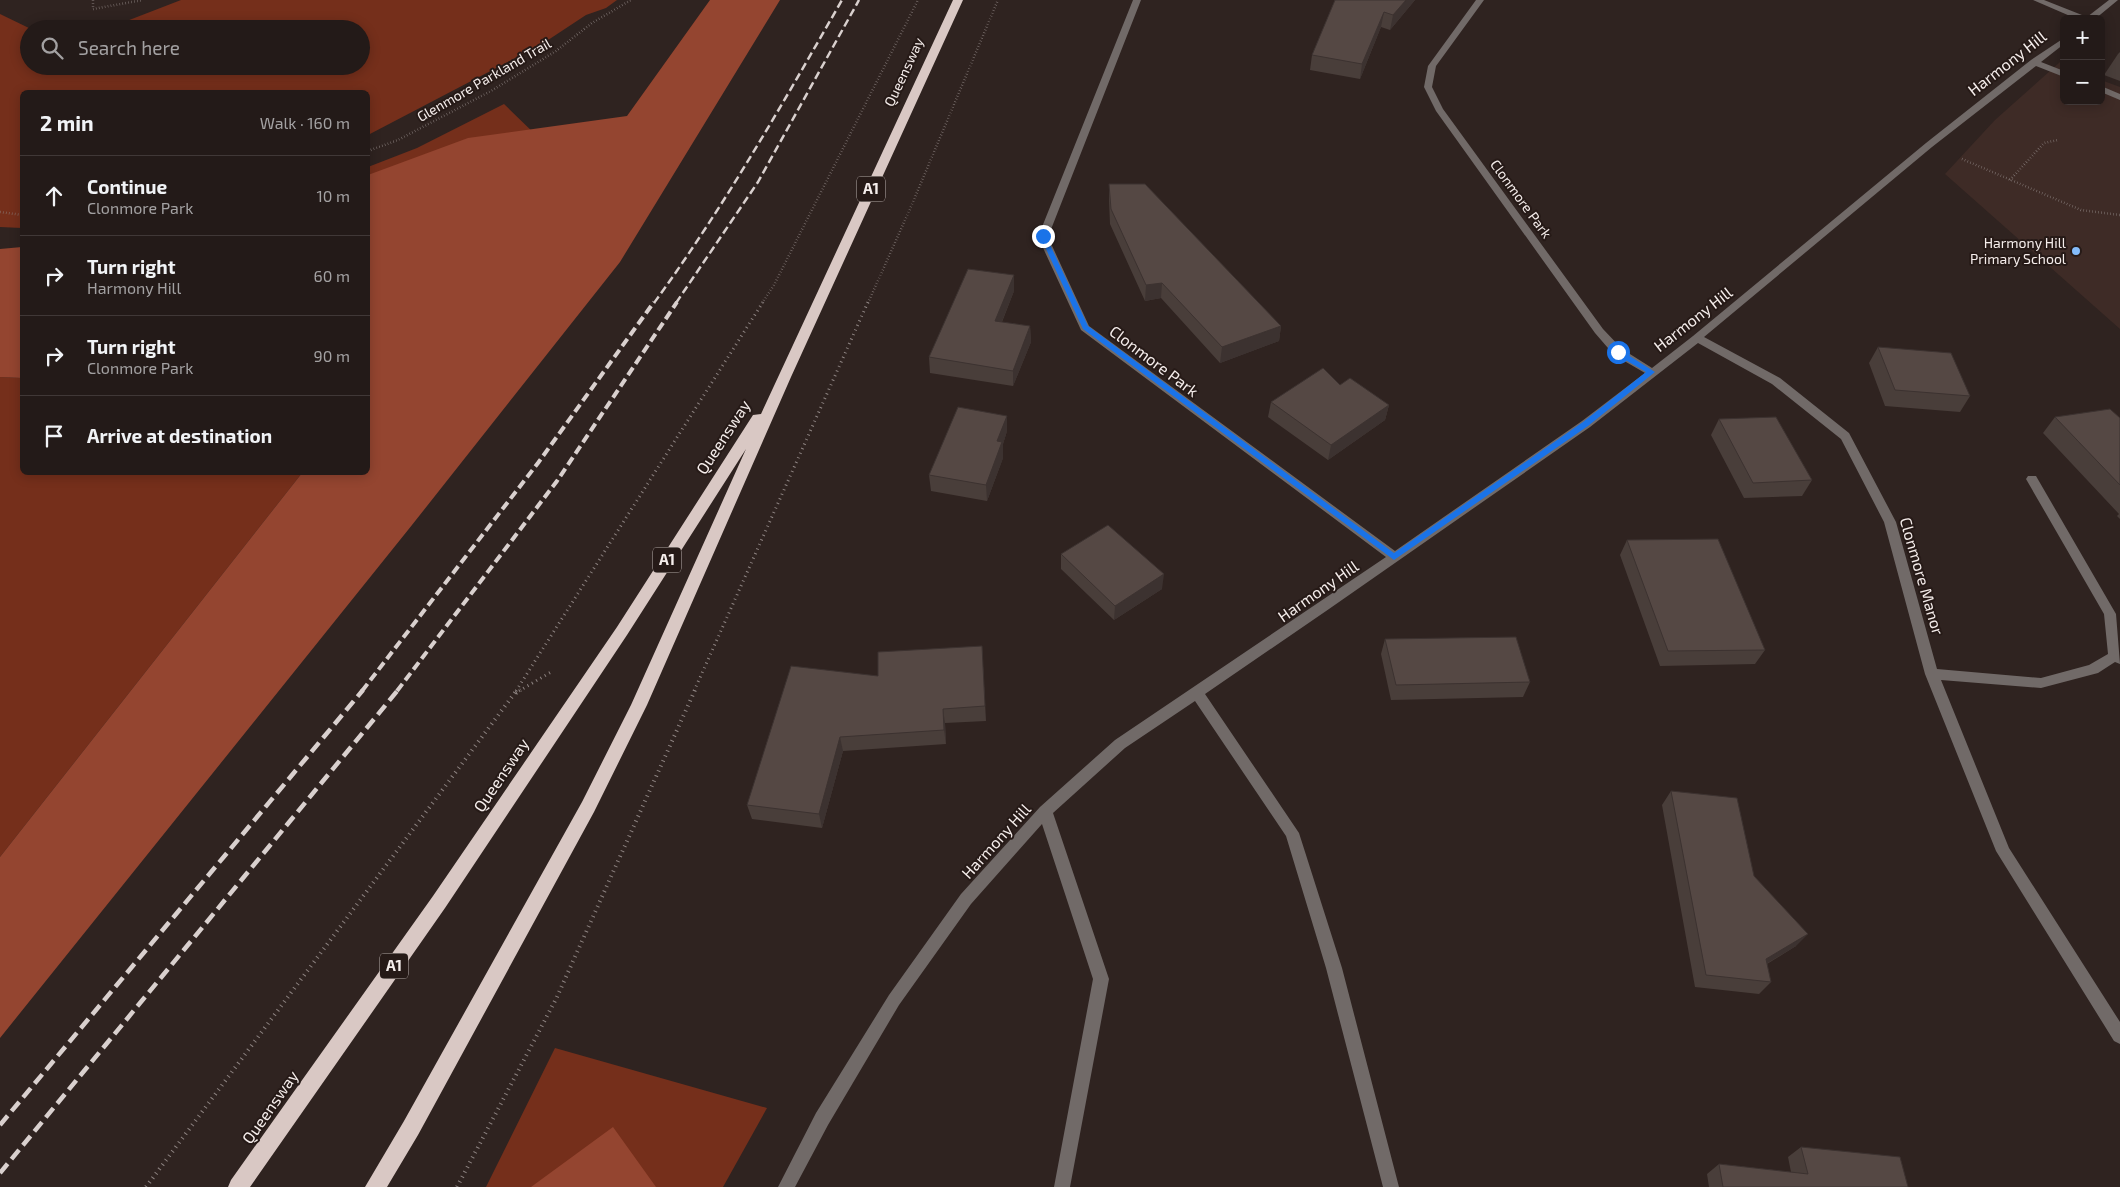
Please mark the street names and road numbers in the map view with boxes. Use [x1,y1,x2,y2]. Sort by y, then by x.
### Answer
street label: Harmony Hill [1964,26,2050,99]
street label: Glenmore Parkland Trail [414,34,555,125]
street label: Queensway [880,34,927,109]
street label: Clonmore Park [1487,156,1556,241]
road number: A1 [857,176,885,202]
street label: Harmony Hill [1650,282,1736,355]
street label: Clonmore Park [1106,321,1203,400]
street label: Queensway [692,396,755,478]
street label: Clonmore Manor [1897,515,1948,637]
road number: A1 [653,548,681,572]
street label: Harmony Hill [1274,556,1362,625]
street label: Queensway [469,734,533,816]
street label: Harmony Hill [957,799,1034,882]
road number: A1 [380,954,408,978]
street label: Queensway [237,1066,303,1147]

